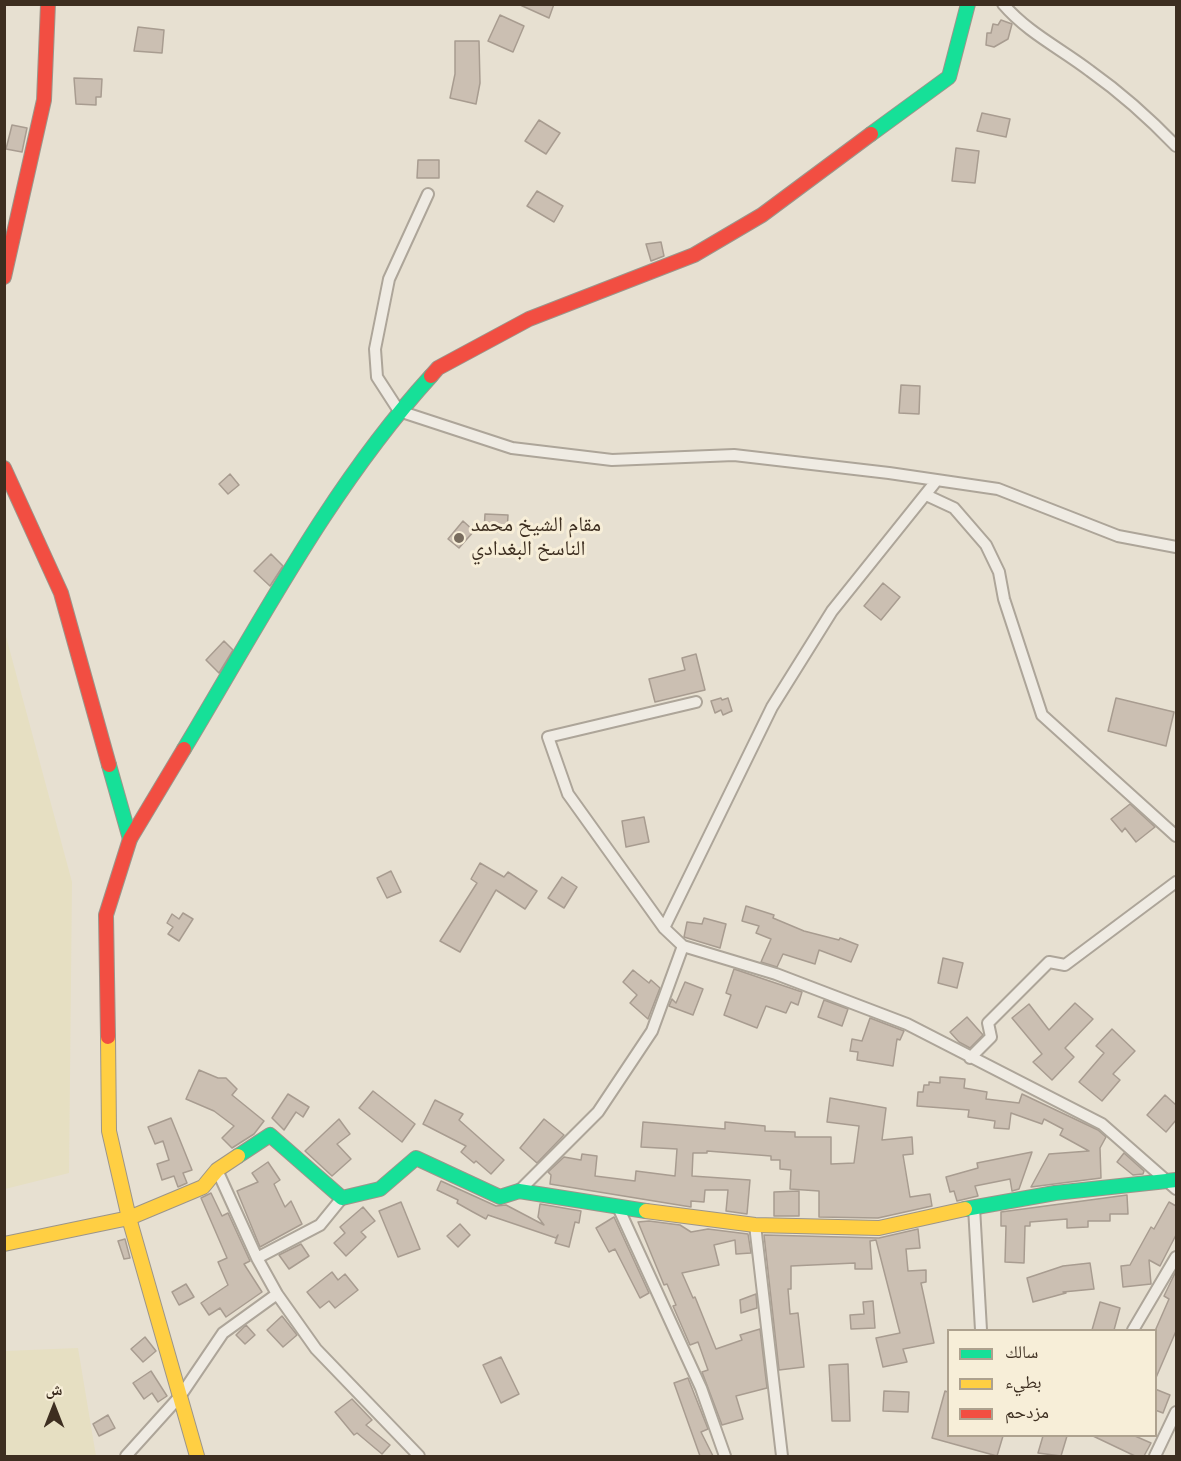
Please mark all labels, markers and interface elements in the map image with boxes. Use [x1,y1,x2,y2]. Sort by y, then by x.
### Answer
place label: مقام الشيخ محمد الناسخ البغدادي [471,513,601,563]
marker: مقام الشيخ محمد الناسخ البغدادي [452,531,466,545]
legend [947,1329,1157,1437]
text: سالك [1005,1339,1038,1364]
text: بطيء [1005,1369,1042,1394]
north arrow [24,1377,84,1437]
text: ش [46,1378,62,1400]
text: مزدحم [1005,1399,1049,1424]

